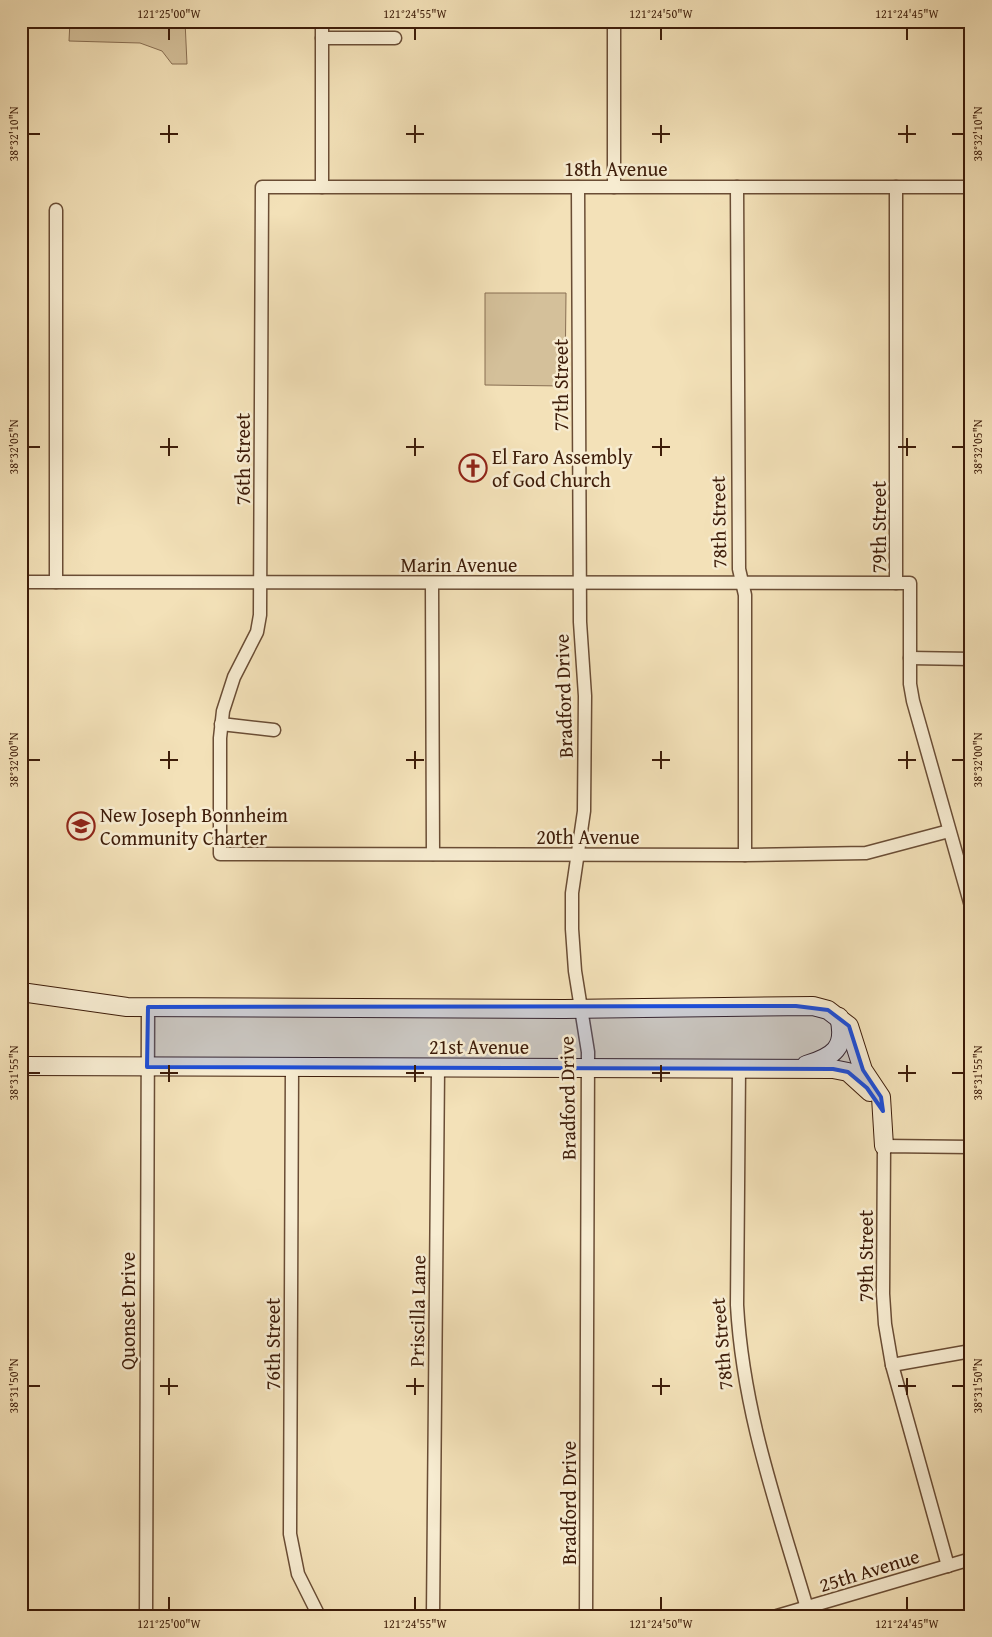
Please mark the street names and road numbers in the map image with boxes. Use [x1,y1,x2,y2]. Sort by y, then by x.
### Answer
street label: 18th Avenue [564,154,668,183]
street label: 77th Street [546,339,575,431]
street label: 76th Street [228,413,257,505]
street label: 78th Street [703,475,733,569]
street label: 79th Street [864,481,893,573]
street label: Marin Avenue [401,550,517,579]
street label: Bradford Drive [546,633,580,759]
street label: 20th Avenue [536,822,640,851]
street label: 21st Avenue [429,1032,529,1061]
street label: Bradford Drive [551,1036,583,1160]
street label: 79th Street [851,1210,880,1302]
street label: Quonset Drive [113,1252,142,1370]
street label: Priscilla Lane [402,1255,432,1367]
street label: 78th Street [703,1297,739,1391]
street label: 76th Street [258,1298,287,1390]
street label: Bradford Drive [554,1441,583,1565]
street label: 25th Avenue [815,1541,923,1599]

